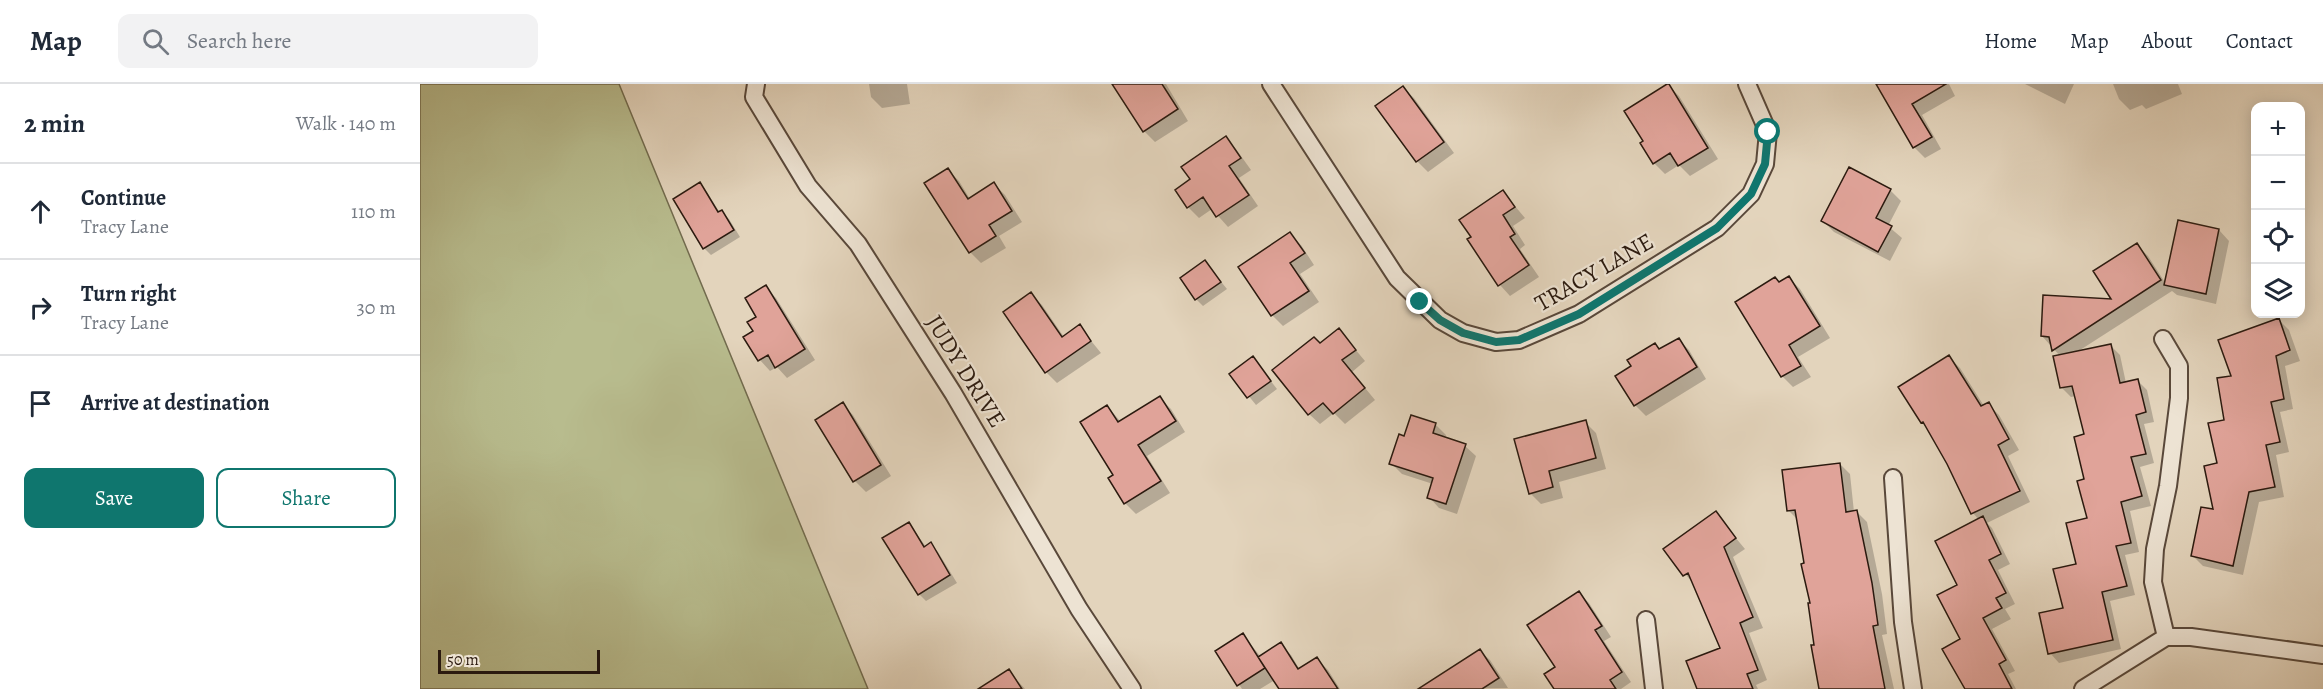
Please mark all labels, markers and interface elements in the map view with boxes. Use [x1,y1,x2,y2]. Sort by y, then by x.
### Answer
search box [118,14,538,68]
text: Map [30,22,82,60]
icon: search [139,25,172,58]
text: Search here [187,26,291,56]
text: Home [1984,27,2037,55]
text: Map [2070,27,2108,55]
text: About [2141,27,2193,55]
text: Contact [2226,27,2293,55]
map controls [2251,102,2305,318]
button: + [2251,102,2305,156]
text: 2 min [24,106,85,141]
text: Walk · 140 m [296,110,396,137]
route start [1754,118,1780,144]
button: − [2251,156,2305,210]
text: Continue [81,183,166,213]
icon: ahead [24,195,57,228]
text: 110 m [351,198,396,225]
button: locate [2251,210,2305,264]
text: Tracy Lane [81,213,169,240]
street label: TRACY LANE [1529,225,1659,319]
button: layers [2251,264,2305,318]
text: Turn right [81,279,177,309]
route end [1406,288,1432,314]
icon: right [24,291,57,324]
text: 30 m [356,294,396,321]
text: Tracy Lane [81,309,169,336]
street label: JUDY DRIVE [919,309,1013,433]
icon: arrive [24,387,57,420]
text: Arrive at destination [81,388,270,418]
button: Save [24,468,204,528]
button: Share [216,468,396,528]
scale bar [438,647,600,674]
text: 50 m [447,649,479,671]

